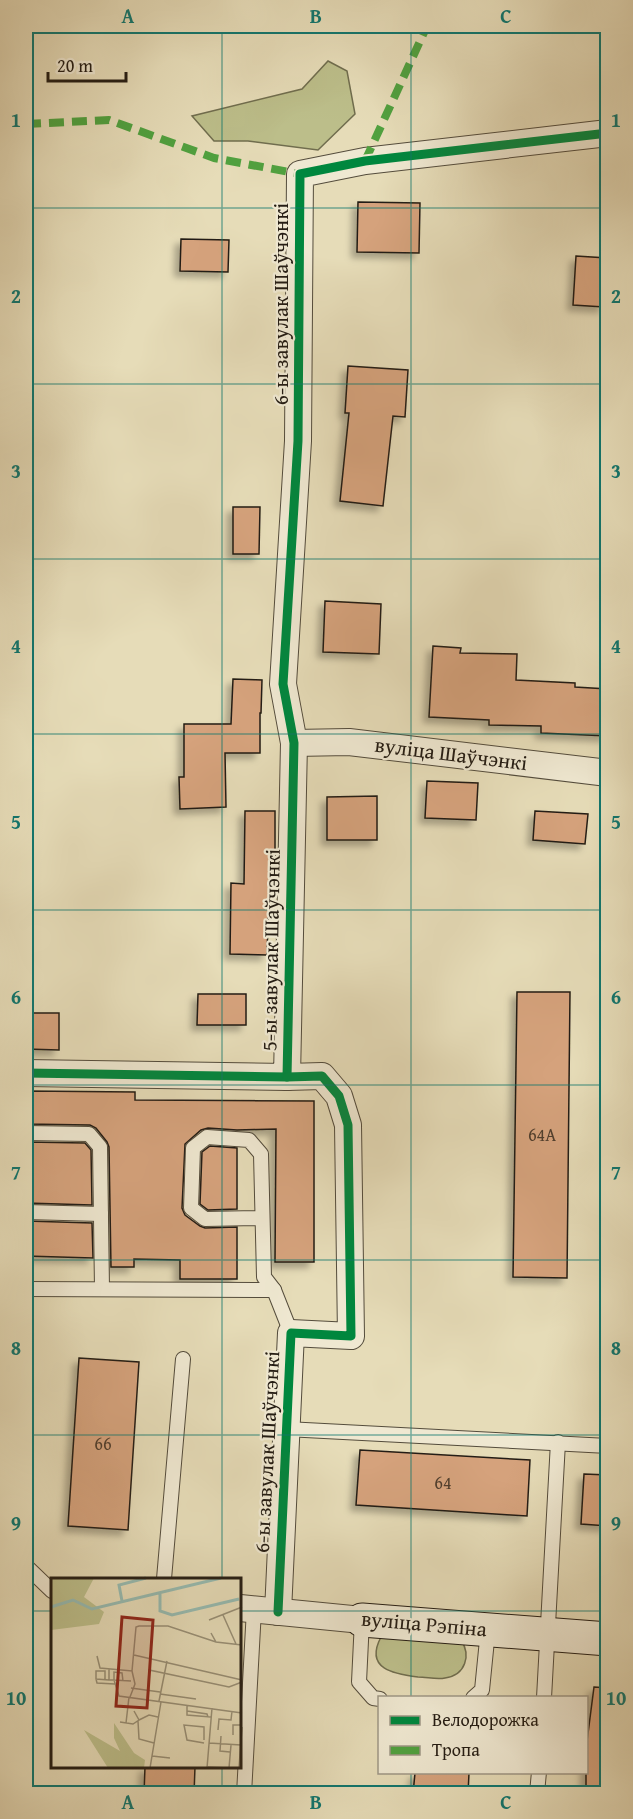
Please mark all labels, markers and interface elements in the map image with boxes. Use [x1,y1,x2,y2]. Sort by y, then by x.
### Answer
text: A [122,1,135,30]
text: B [310,1,322,30]
text: C [500,1,512,30]
scale bar [48,45,126,83]
text: 20 m [57,52,93,79]
text: 1 [11,105,21,134]
text: 1 [611,105,621,134]
street label: 6-ы завулак Шаўчэнкі [265,203,296,405]
text: 2 [11,281,21,310]
text: 2 [611,281,621,310]
text: 3 [11,456,21,485]
text: 3 [611,456,621,485]
text: 4 [11,631,21,660]
text: 4 [611,631,621,660]
street label: вуліца Шаўчэнкі [373,729,529,778]
text: 5 [11,807,21,836]
text: 5 [611,807,621,836]
street label: 5-ы завулак Шаўчэнкі [253,848,288,1051]
text: 6 [11,982,21,1011]
text: 6 [611,982,621,1011]
house number: 64А [528,1121,556,1148]
text: 7 [11,1157,21,1186]
text: 7 [611,1157,621,1186]
text: 8 [11,1333,21,1362]
text: 8 [611,1333,621,1362]
street label: 6-ы завулак Шаўчэнкі [246,1350,287,1554]
house number: 66 [94,1430,112,1457]
house number: 64 [434,1469,452,1496]
text: 9 [11,1508,21,1537]
text: 9 [611,1508,621,1537]
inset map [51,1578,242,1768]
street label: вуліца Рэпіна [360,1603,488,1644]
text: 10 [6,1683,26,1712]
text: 10 [606,1683,626,1712]
legend [378,1696,588,1774]
text: Велодорожка [432,1706,539,1733]
text: Тропа [432,1736,480,1763]
text: A [122,1787,135,1816]
text: B [310,1787,322,1816]
text: C [500,1787,512,1816]

